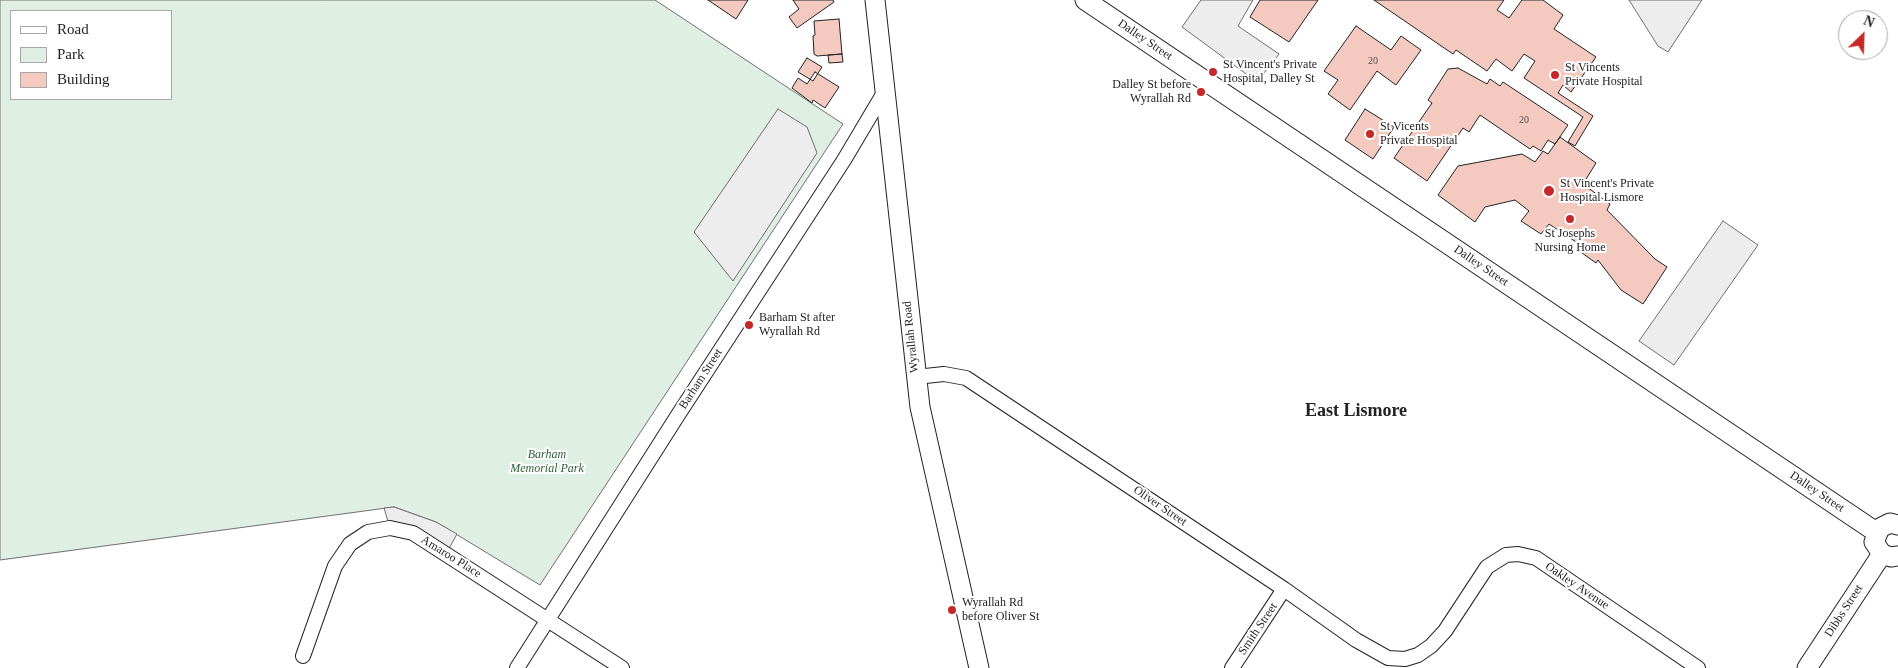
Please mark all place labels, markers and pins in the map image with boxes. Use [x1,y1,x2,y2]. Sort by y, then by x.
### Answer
place label: St Vincent's Private Hospital, Dalley St [1223,58,1317,86]
place label: St Vincents Private Hospital [1565,61,1643,89]
marker: St Vincent's Private Hospital, Dalley St [1207,66,1219,78]
marker: St Vincents Private Hospital [1549,69,1561,81]
place label: Dalley St before Wyrallah Rd [1112,78,1191,106]
marker: Dalley St before Wyrallah Rd [1195,86,1207,98]
place label: St Vicents Private Hospital [1380,120,1458,148]
marker: St Vicents Private Hospital [1364,128,1376,140]
place label: St Vincent's Private Hospital Lismore [1560,177,1654,205]
marker: St Vincent's Private Hospital Lismore [1542,184,1556,198]
marker: St Josephs Nursing Home [1564,213,1576,225]
place label: St Josephs Nursing Home [1535,227,1605,255]
place label: Barham St after Wyrallah Rd [759,311,835,339]
marker: Barham St after Wyrallah Rd [743,319,755,331]
place label: Wyrallah Rd before Oliver St [962,596,1039,624]
marker: Wyrallah Rd before Oliver St [946,604,958,616]

